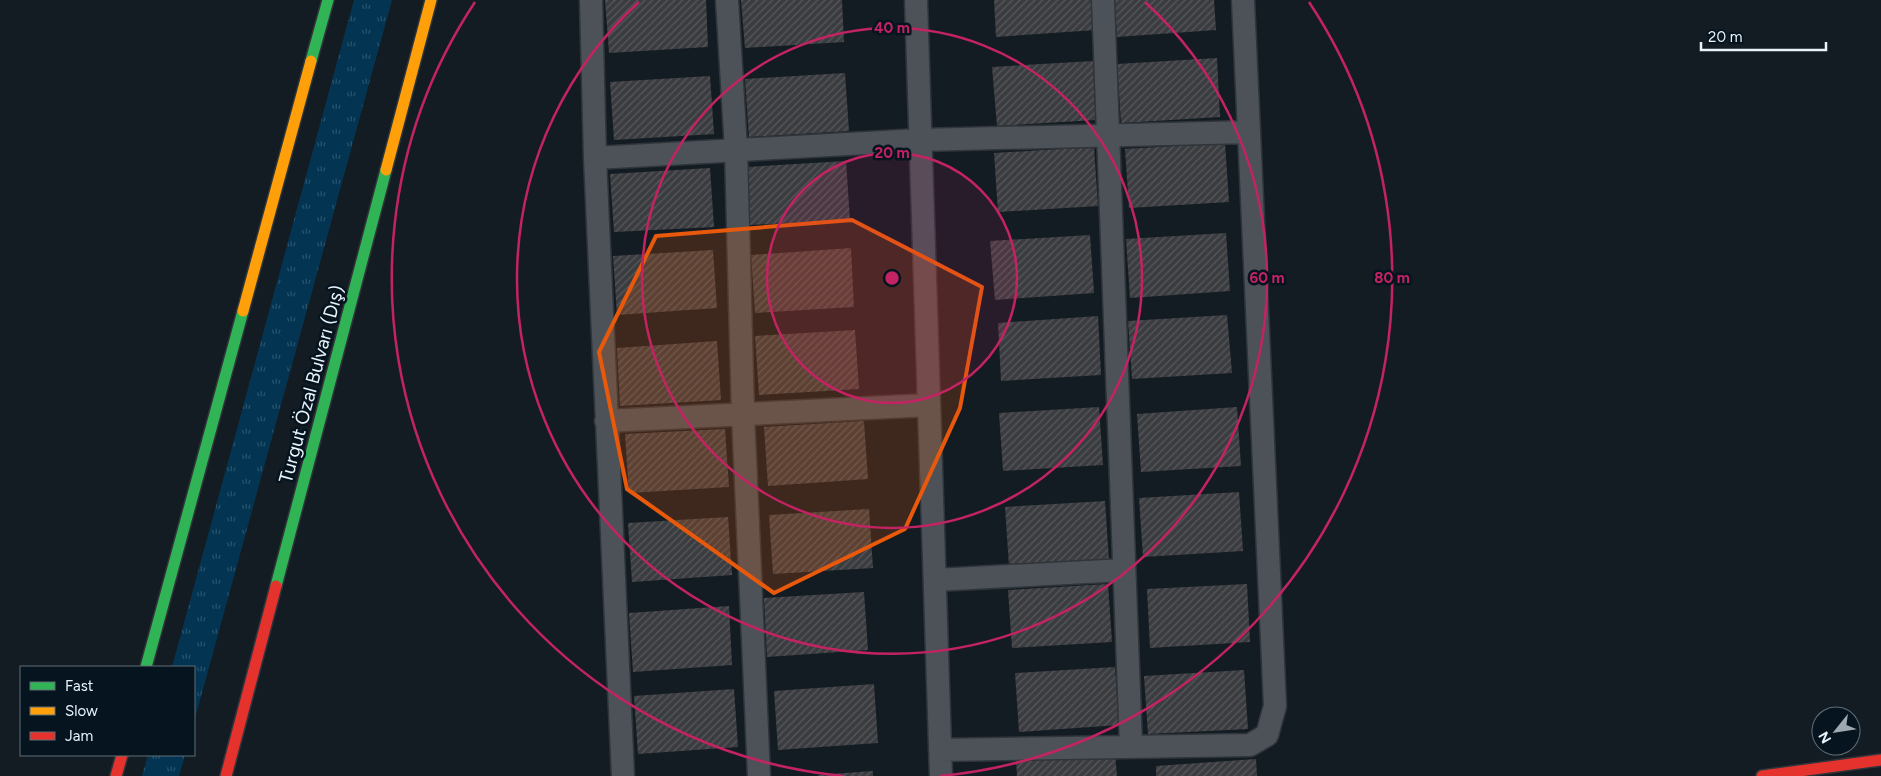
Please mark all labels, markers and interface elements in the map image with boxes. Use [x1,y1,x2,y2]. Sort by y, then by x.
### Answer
text: 40 m [874,19,910,37]
scale bar [1701,20,1826,52]
text: 20 m [1708,28,1742,46]
text: 20 m [874,144,910,162]
centre of rings [883,269,901,287]
text: 60 m [1249,269,1285,287]
text: 80 m [1374,269,1410,287]
street label: Turgut Özal Bulvarı (Dış) [274,283,349,486]
legend [20,666,195,756]
text: Fast [65,677,94,695]
text: Slow [65,702,98,720]
north arrow [1811,706,1861,756]
text: Jam [65,727,93,745]
text: N [1815,728,1835,746]

